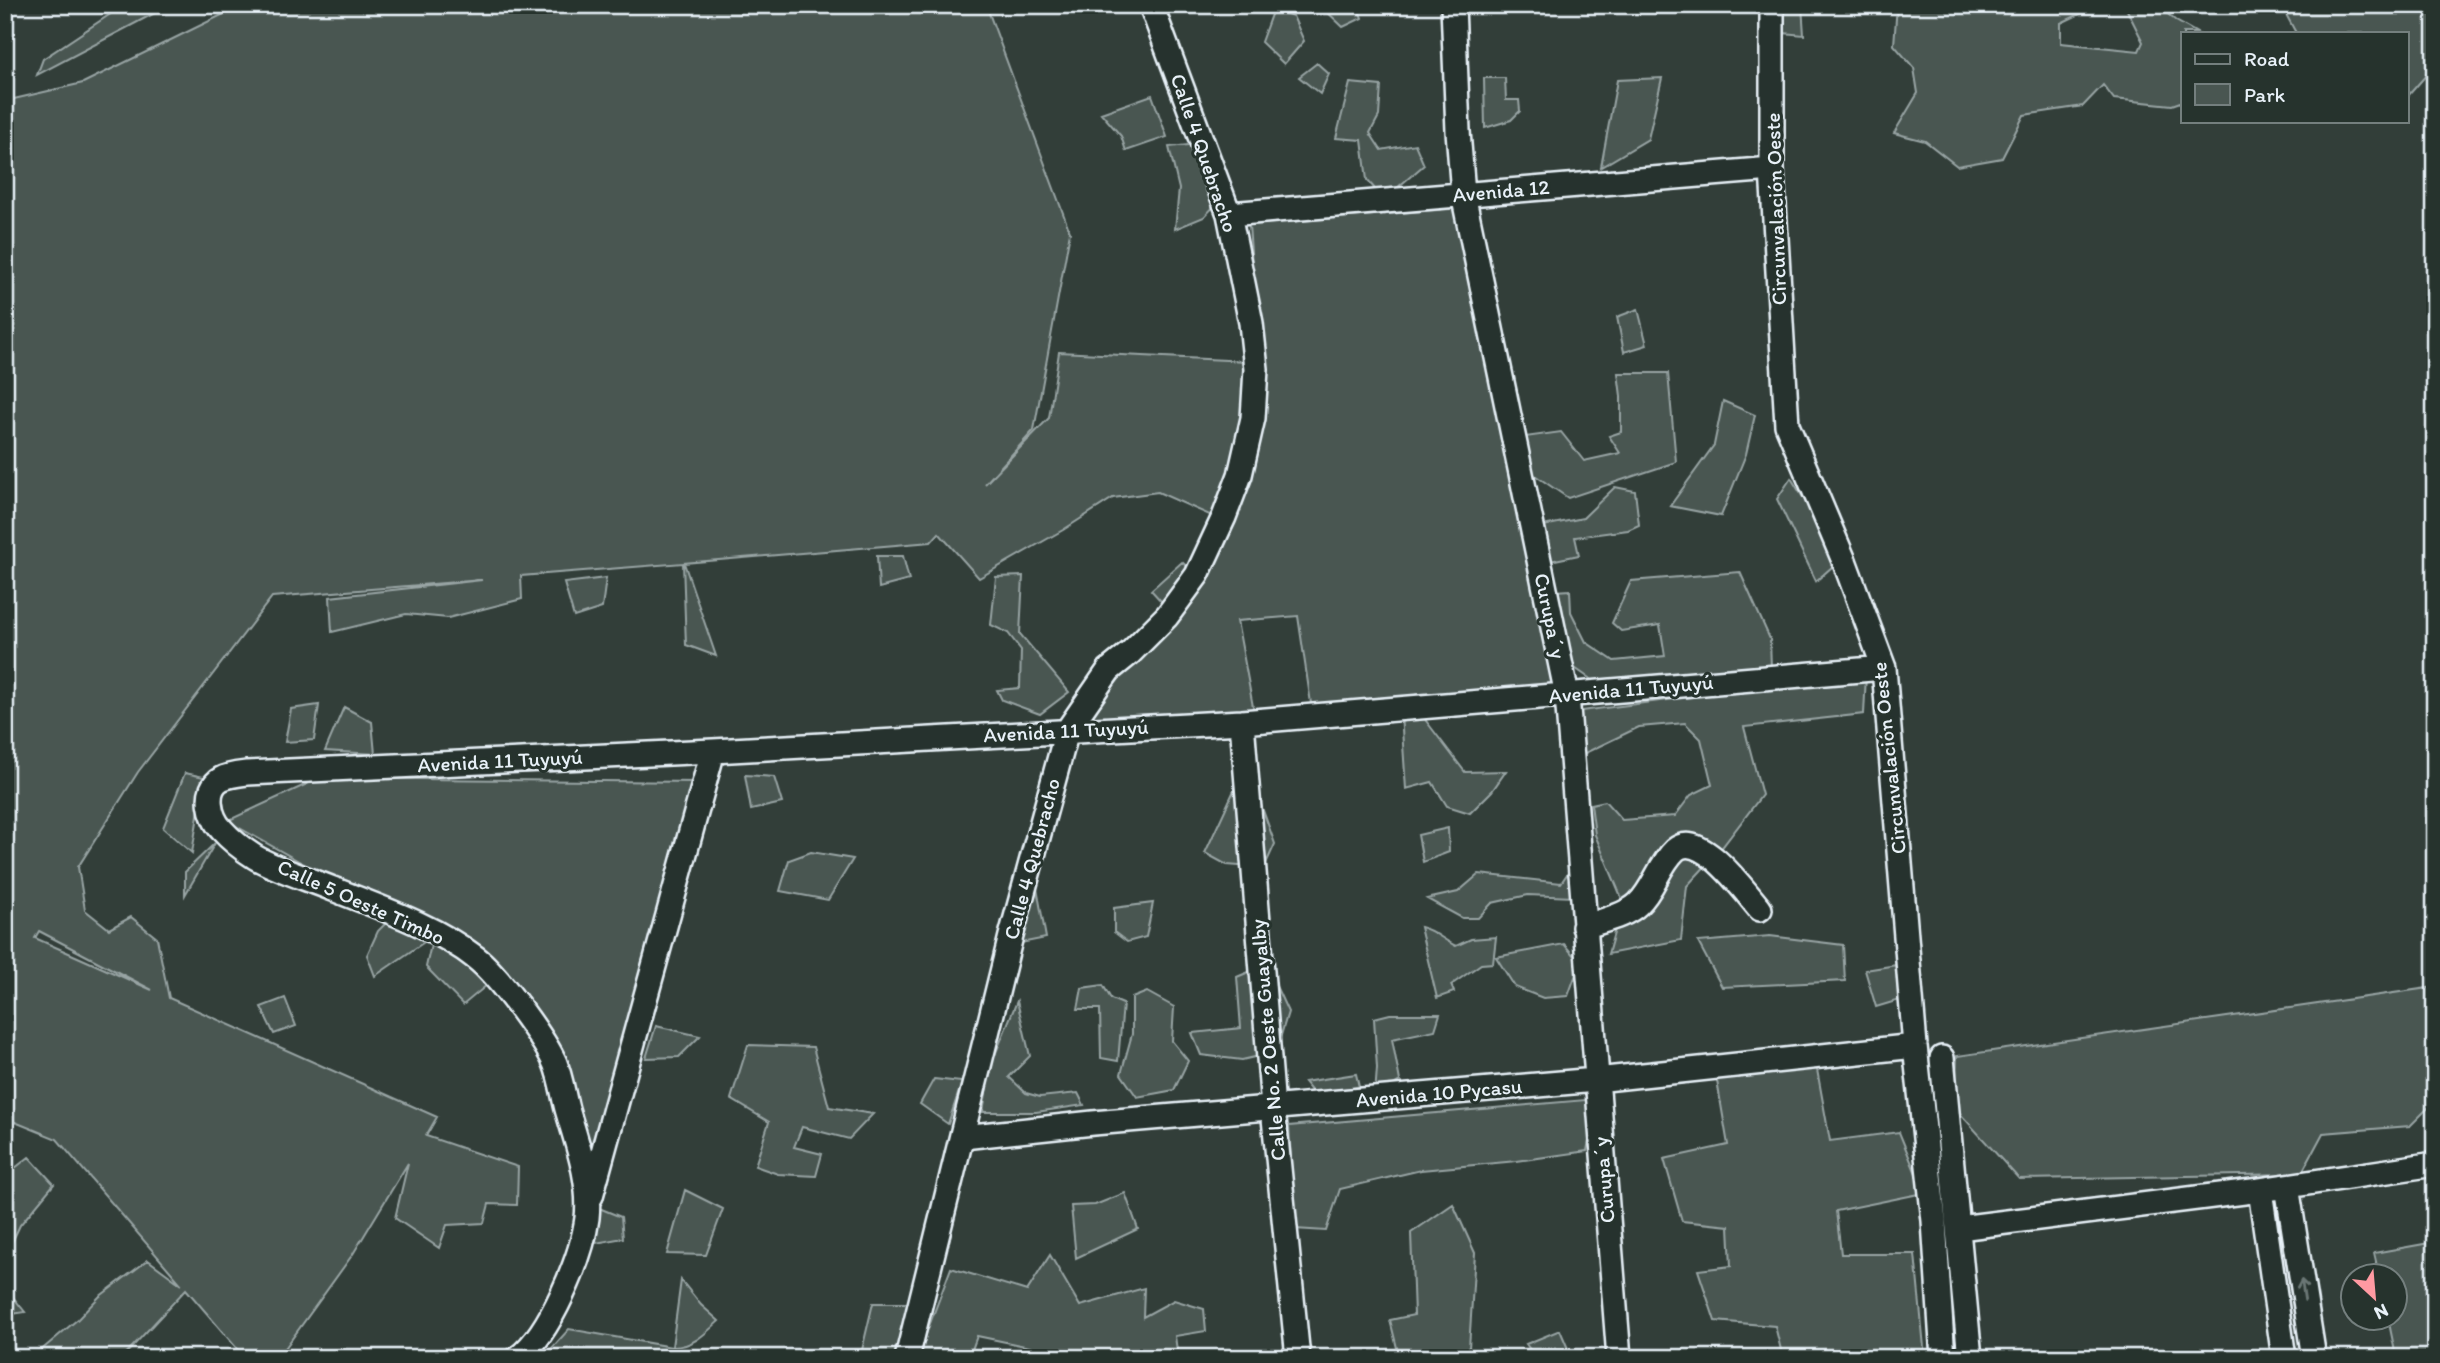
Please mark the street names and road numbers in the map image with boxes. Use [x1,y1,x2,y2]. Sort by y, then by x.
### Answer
street label: Calle 4 Quebracho [1166,70,1243,236]
street label: Circunvalación Oeste [1760,112,1791,306]
street label: Avenida 12 [1451,174,1551,207]
street label: Curupa´y [1529,571,1572,661]
street label: Circunvalación Oeste [1866,661,1911,855]
street label: Avenida 11 Tuyuyú [1548,669,1715,708]
street label: Avenida 11 Tuyuyú [983,714,1150,747]
street label: Avenida 11 Tuyuyú [417,744,584,777]
street label: Calle 4 Quebracho [998,775,1065,942]
street label: Calle 5 Oeste Timbo [274,853,449,950]
street label: Calle No. 2 Oeste Guayalby [1244,918,1291,1162]
street label: Avenida 10 Pycasu [1355,1073,1523,1112]
street label: Curupa´y [1587,1136,1620,1224]

